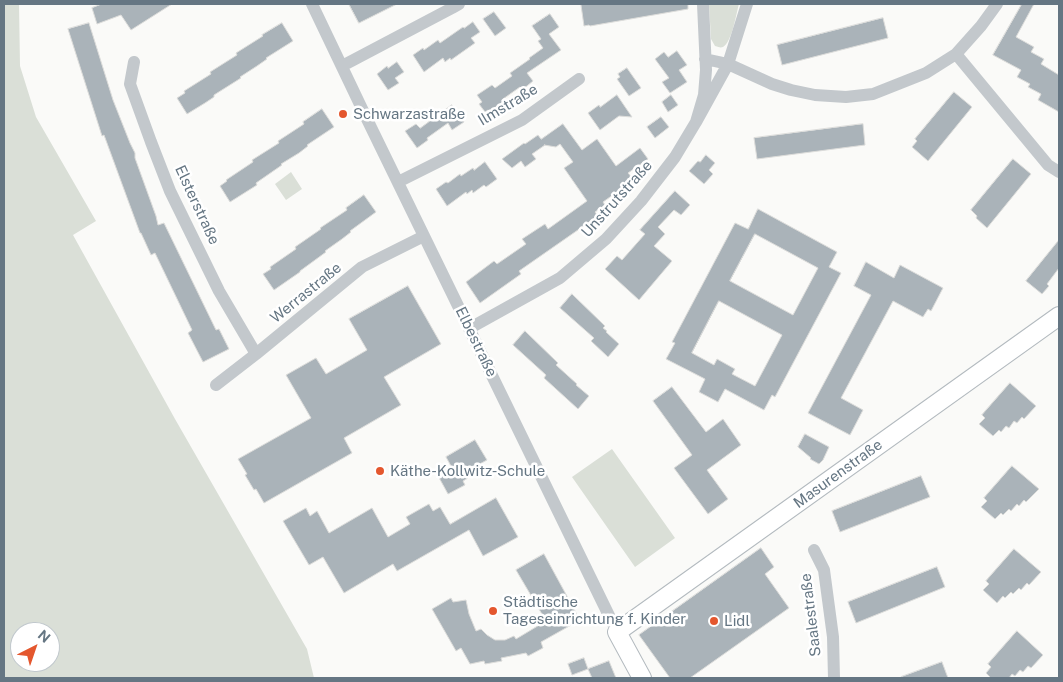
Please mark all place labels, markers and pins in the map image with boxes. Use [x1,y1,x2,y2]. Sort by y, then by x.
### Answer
place label: Schwarzastraße [353,105,465,123]
marker: Schwarzastraße [337,108,349,120]
place label: Käthe-Kollwitz-Schule [390,462,545,480]
marker: Käthe-Kollwitz-Schule [374,465,386,477]
place label: Städtische Tageseinrichtung f. Kinder [503,593,686,628]
marker: Städtische Tageseinrichtung f. Kinder [487,605,499,617]
place label: Lidl [724,612,750,630]
marker: Lidl [708,615,720,627]

